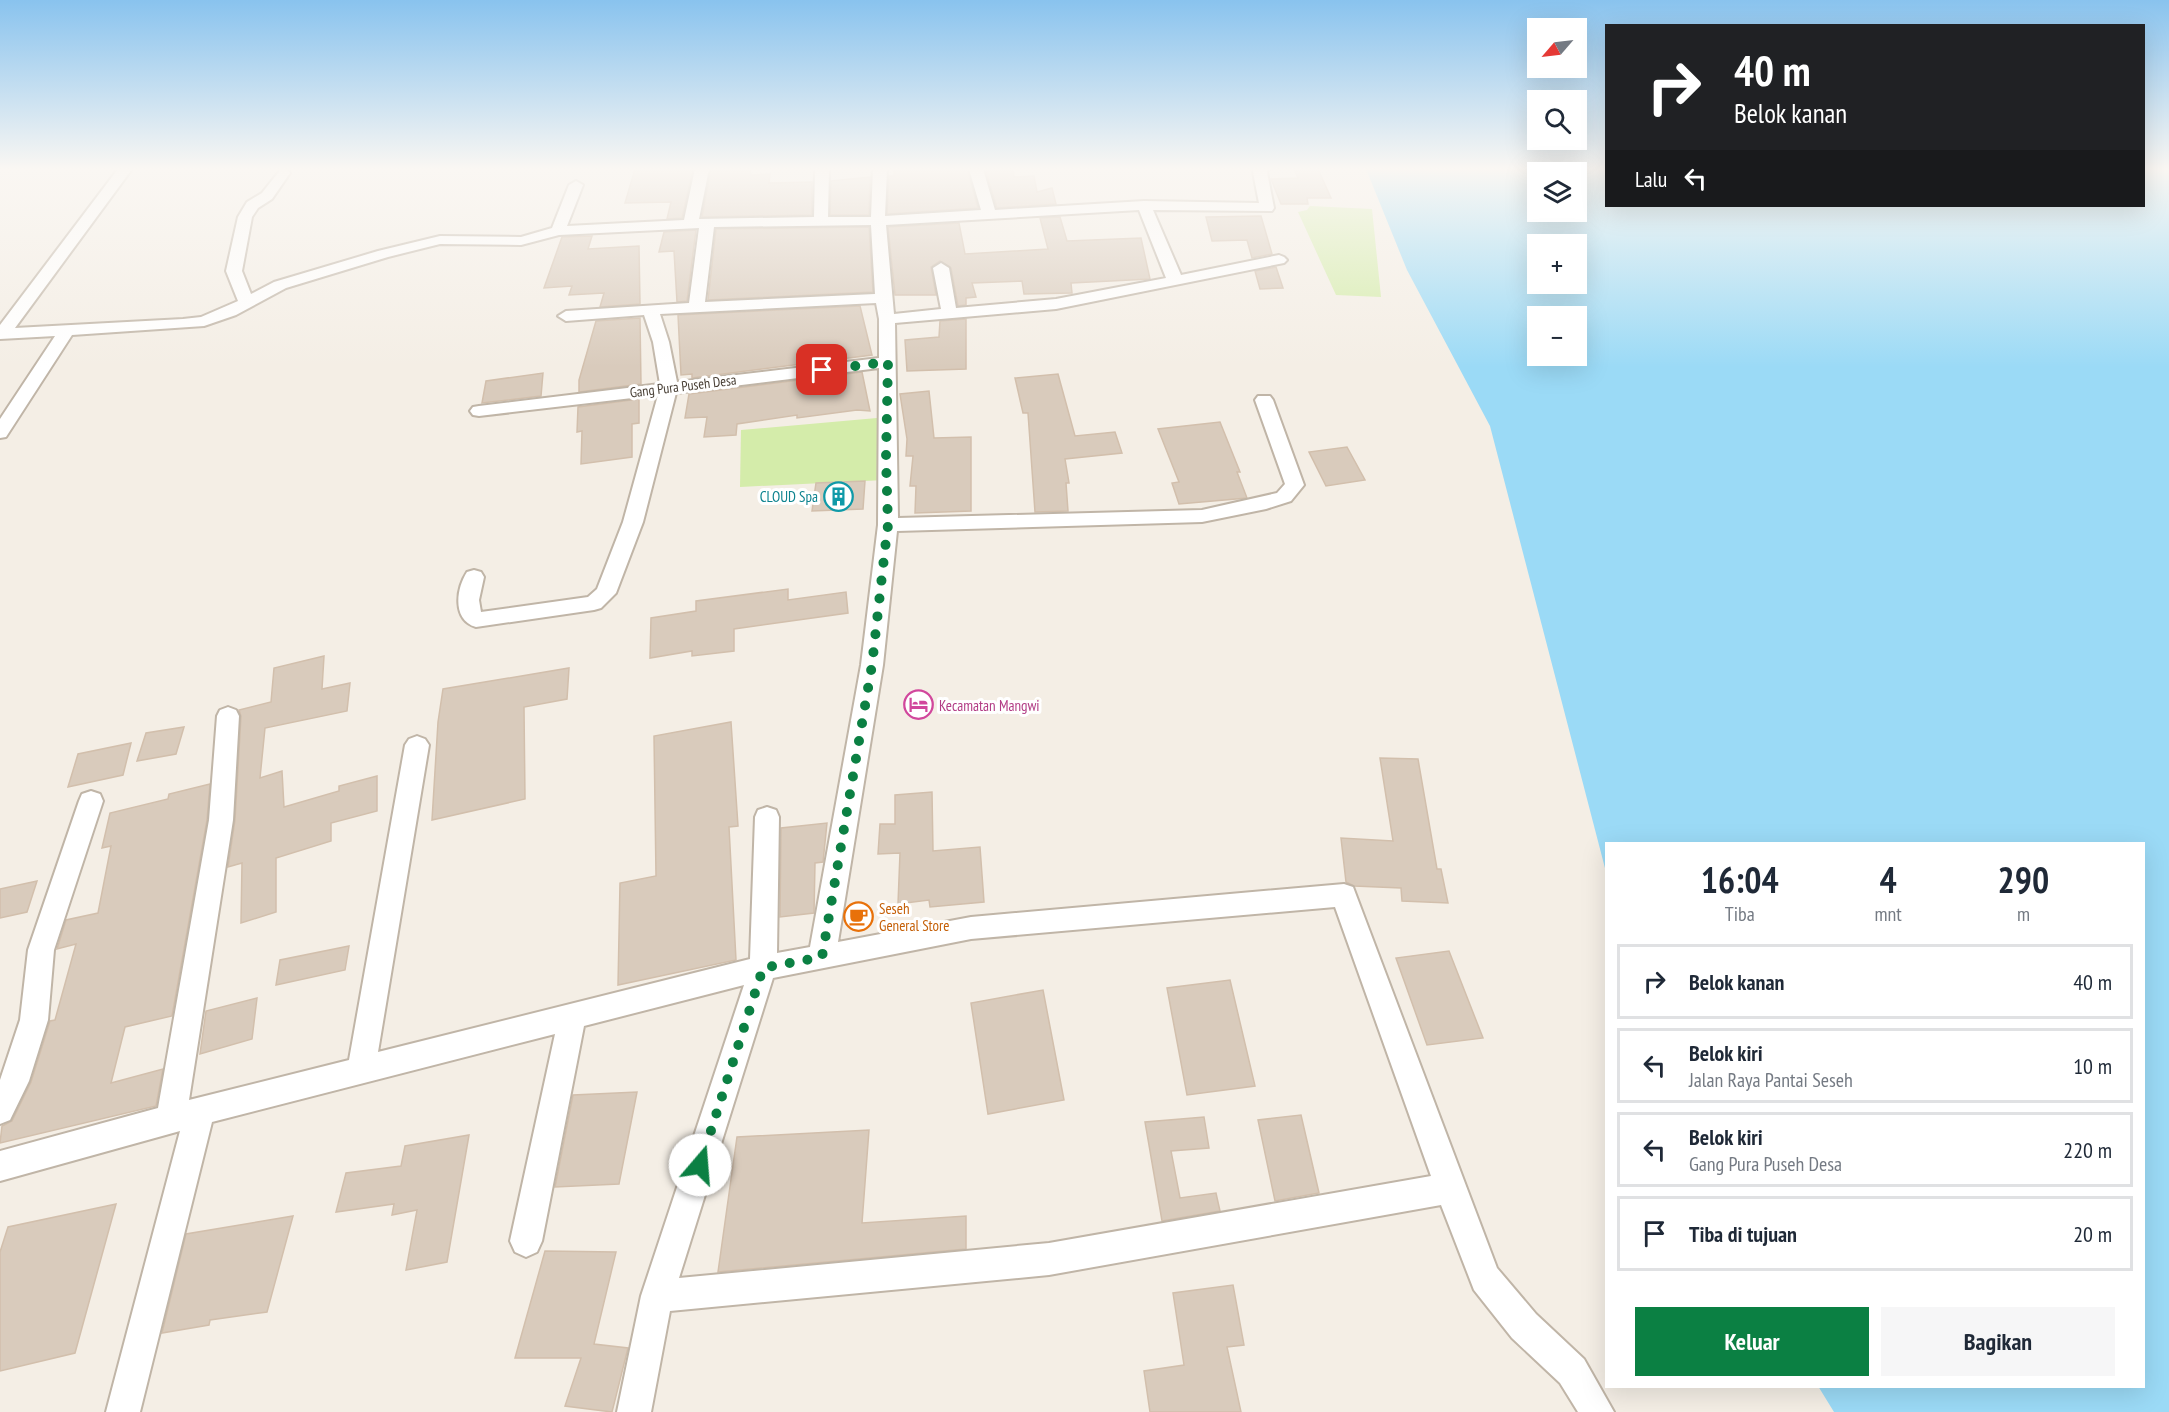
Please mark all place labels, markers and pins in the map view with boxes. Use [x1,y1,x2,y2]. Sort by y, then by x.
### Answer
pin [796,344,847,395]
building icon: CLOUD Spa [823,480,855,512]
place label: CLOUD Spa [760,487,818,506]
hotel icon: Kecamatan Mangwi [902,689,934,721]
place label: Kecamatan Mangwi [939,696,1040,715]
place label: Seseh General Store [879,899,949,935]
cafe icon: Seseh General Store [842,901,874,933]

